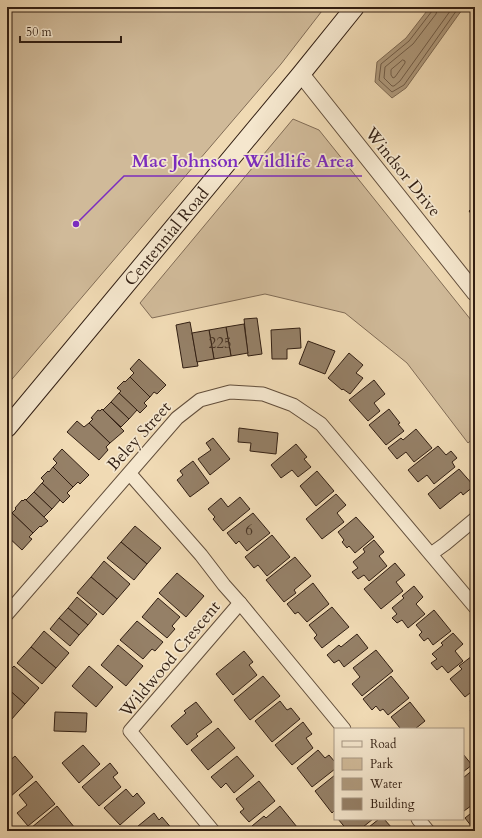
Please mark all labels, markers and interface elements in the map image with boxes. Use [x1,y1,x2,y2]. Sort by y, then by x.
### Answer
scale bar [20,18,121,44]
text: 50 m [26,24,53,40]
street label: Windsor Drive [359,122,446,222]
callout: Mac Johnson Wildlife Area [124,146,362,176]
text: Mac Johnson Wildlife Area [132,149,354,174]
street label: Centennial Road [118,182,214,290]
house number: 225 [208,333,232,353]
street label: Beley Street [102,396,177,476]
house number: 6 [245,520,253,540]
street label: Wildwood Crescent [114,595,226,723]
legend [334,728,464,820]
text: Road [370,736,397,752]
text: Park [370,756,394,772]
text: Water [369,776,403,792]
text: Building [370,796,415,812]

